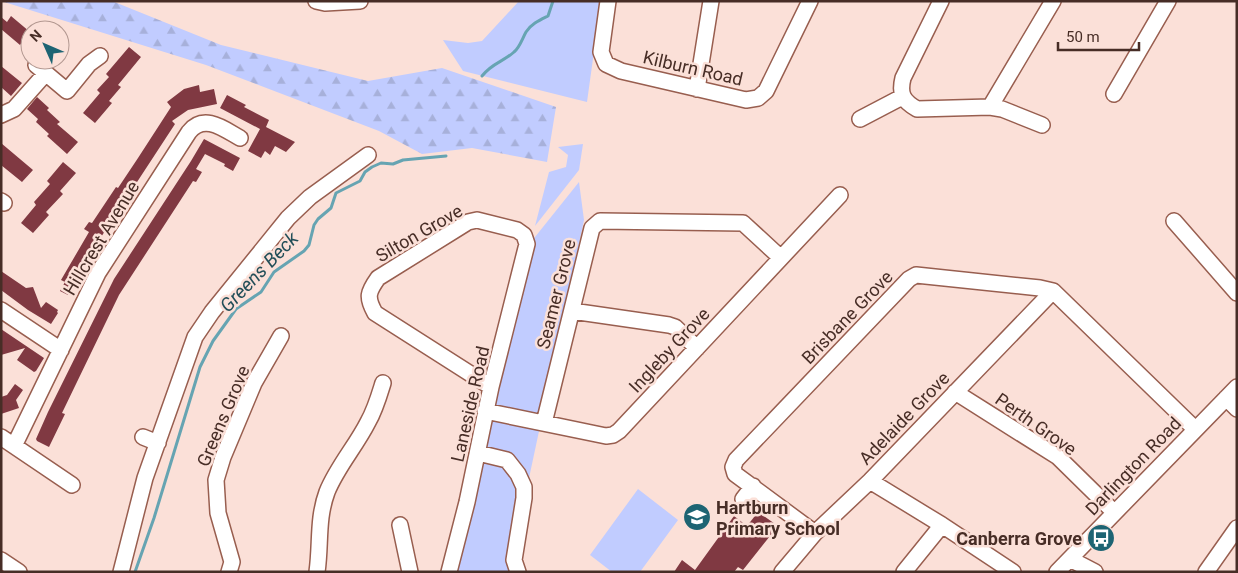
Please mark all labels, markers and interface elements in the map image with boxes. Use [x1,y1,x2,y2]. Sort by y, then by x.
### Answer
north arrow [20,20,70,70]
scale bar [1058,20,1139,52]
text: N [27,27,45,45]
text: 50 m [1066,28,1100,46]
street label: Kilburn Road [641,46,745,90]
street label: Hillcrest Avenue [59,177,143,299]
street label: Silton Grove [372,200,466,266]
water label: Greens Beck [215,227,303,317]
street label: Seamer Grove [532,237,580,351]
street label: Brisbane Grove [797,266,897,368]
street label: Ingleby Grove [624,303,714,397]
street label: Laneside Road [446,344,494,464]
street label: Greens Grove [192,362,254,470]
street label: Adelaide Grove [855,367,953,469]
street label: Perth Grove [991,388,1081,460]
street label: Darlington Road [1081,413,1185,519]
place label: Hartburn Primary School [716,497,840,539]
school or university icon: Hartburn Primary School [682,502,712,532]
bus stop icon: Canberra Grove [1086,523,1116,553]
place label: Canberra Grove [956,528,1082,549]

